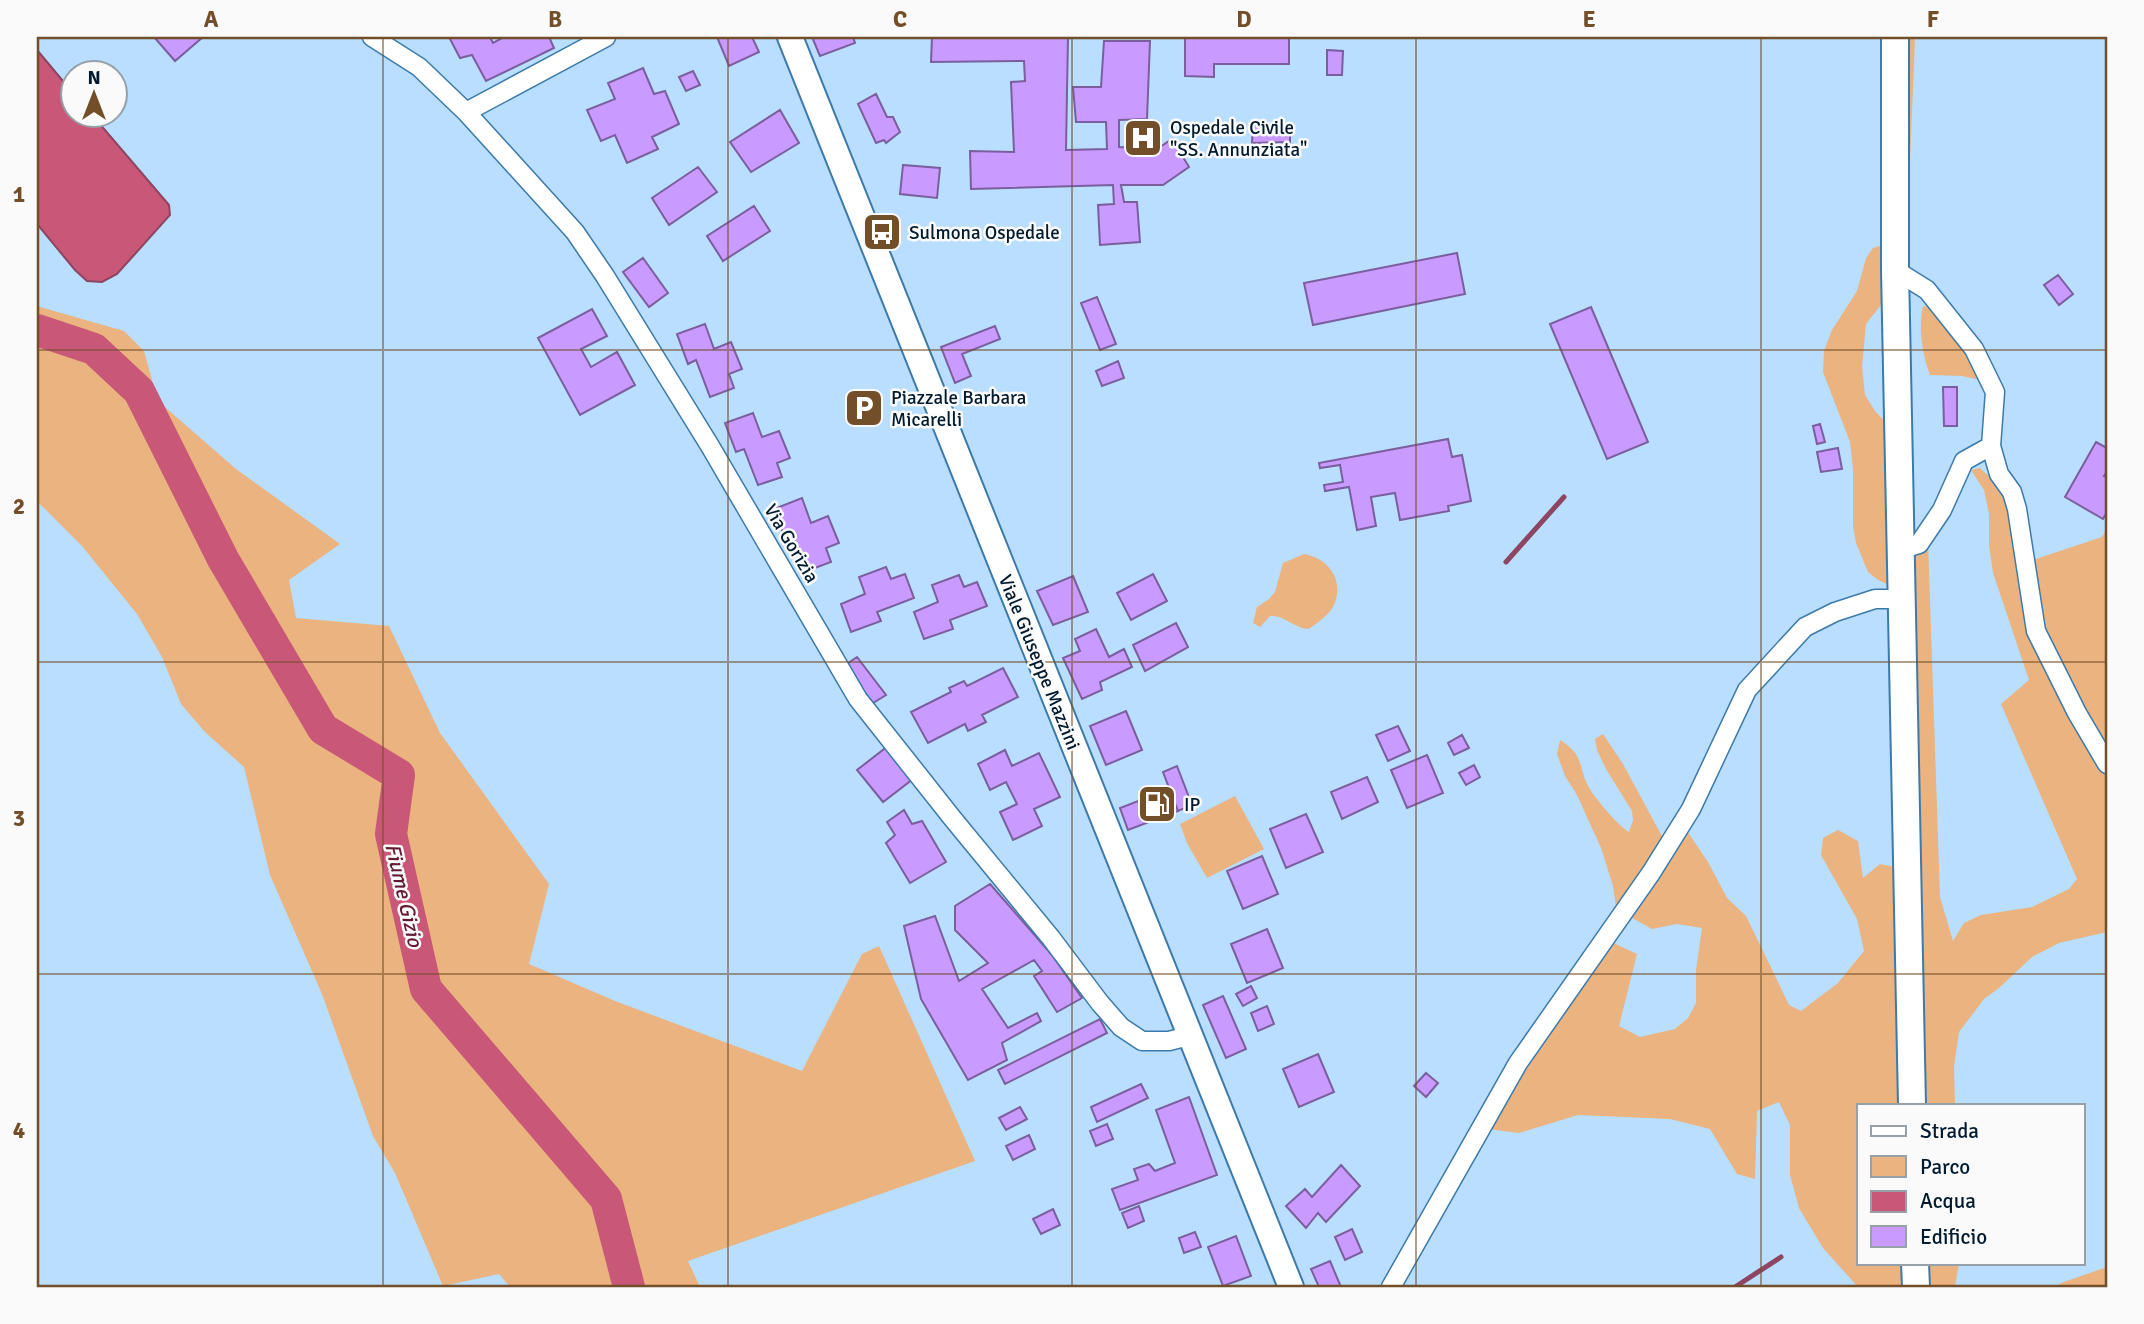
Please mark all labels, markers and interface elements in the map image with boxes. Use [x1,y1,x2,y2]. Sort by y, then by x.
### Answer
text: A [204,5,219,34]
text: B [548,5,562,34]
text: C [893,5,907,34]
text: D [1236,5,1252,34]
text: E [1582,5,1596,34]
text: F [1927,5,1939,34]
north arrow [60,60,130,130]
text: N [87,66,101,90]
place label: Ospedale Civile "SS. Annunziata" [1170,116,1307,162]
hospital icon: Ospedale Civile "SS. Annunziata" [1122,117,1164,159]
text: 1 [13,180,25,209]
bus stop icon: Sulmona Ospedale [861,211,903,253]
place label: Sulmona Ospedale [909,221,1060,245]
place label: Piazzale Barbara Micarelli [891,386,1027,432]
parking icon: Piazzale Barbara Micarelli [843,387,885,429]
text: 2 [13,492,25,521]
street label: Via Gorizia [758,500,824,587]
street label: Viale Giuseppe Mazzini [993,571,1085,753]
fuel station icon: IP [1136,783,1178,825]
place label: IP [1184,793,1201,817]
text: 3 [13,804,25,833]
water label: Fiume Gizio [380,841,429,950]
legend [1857,1104,2084,1264]
text: 4 [13,1116,25,1145]
text: Strada [1920,1118,1979,1144]
text: Parco [1920,1154,1970,1180]
text: Acqua [1920,1188,1976,1214]
text: Edificio [1920,1224,1987,1250]

